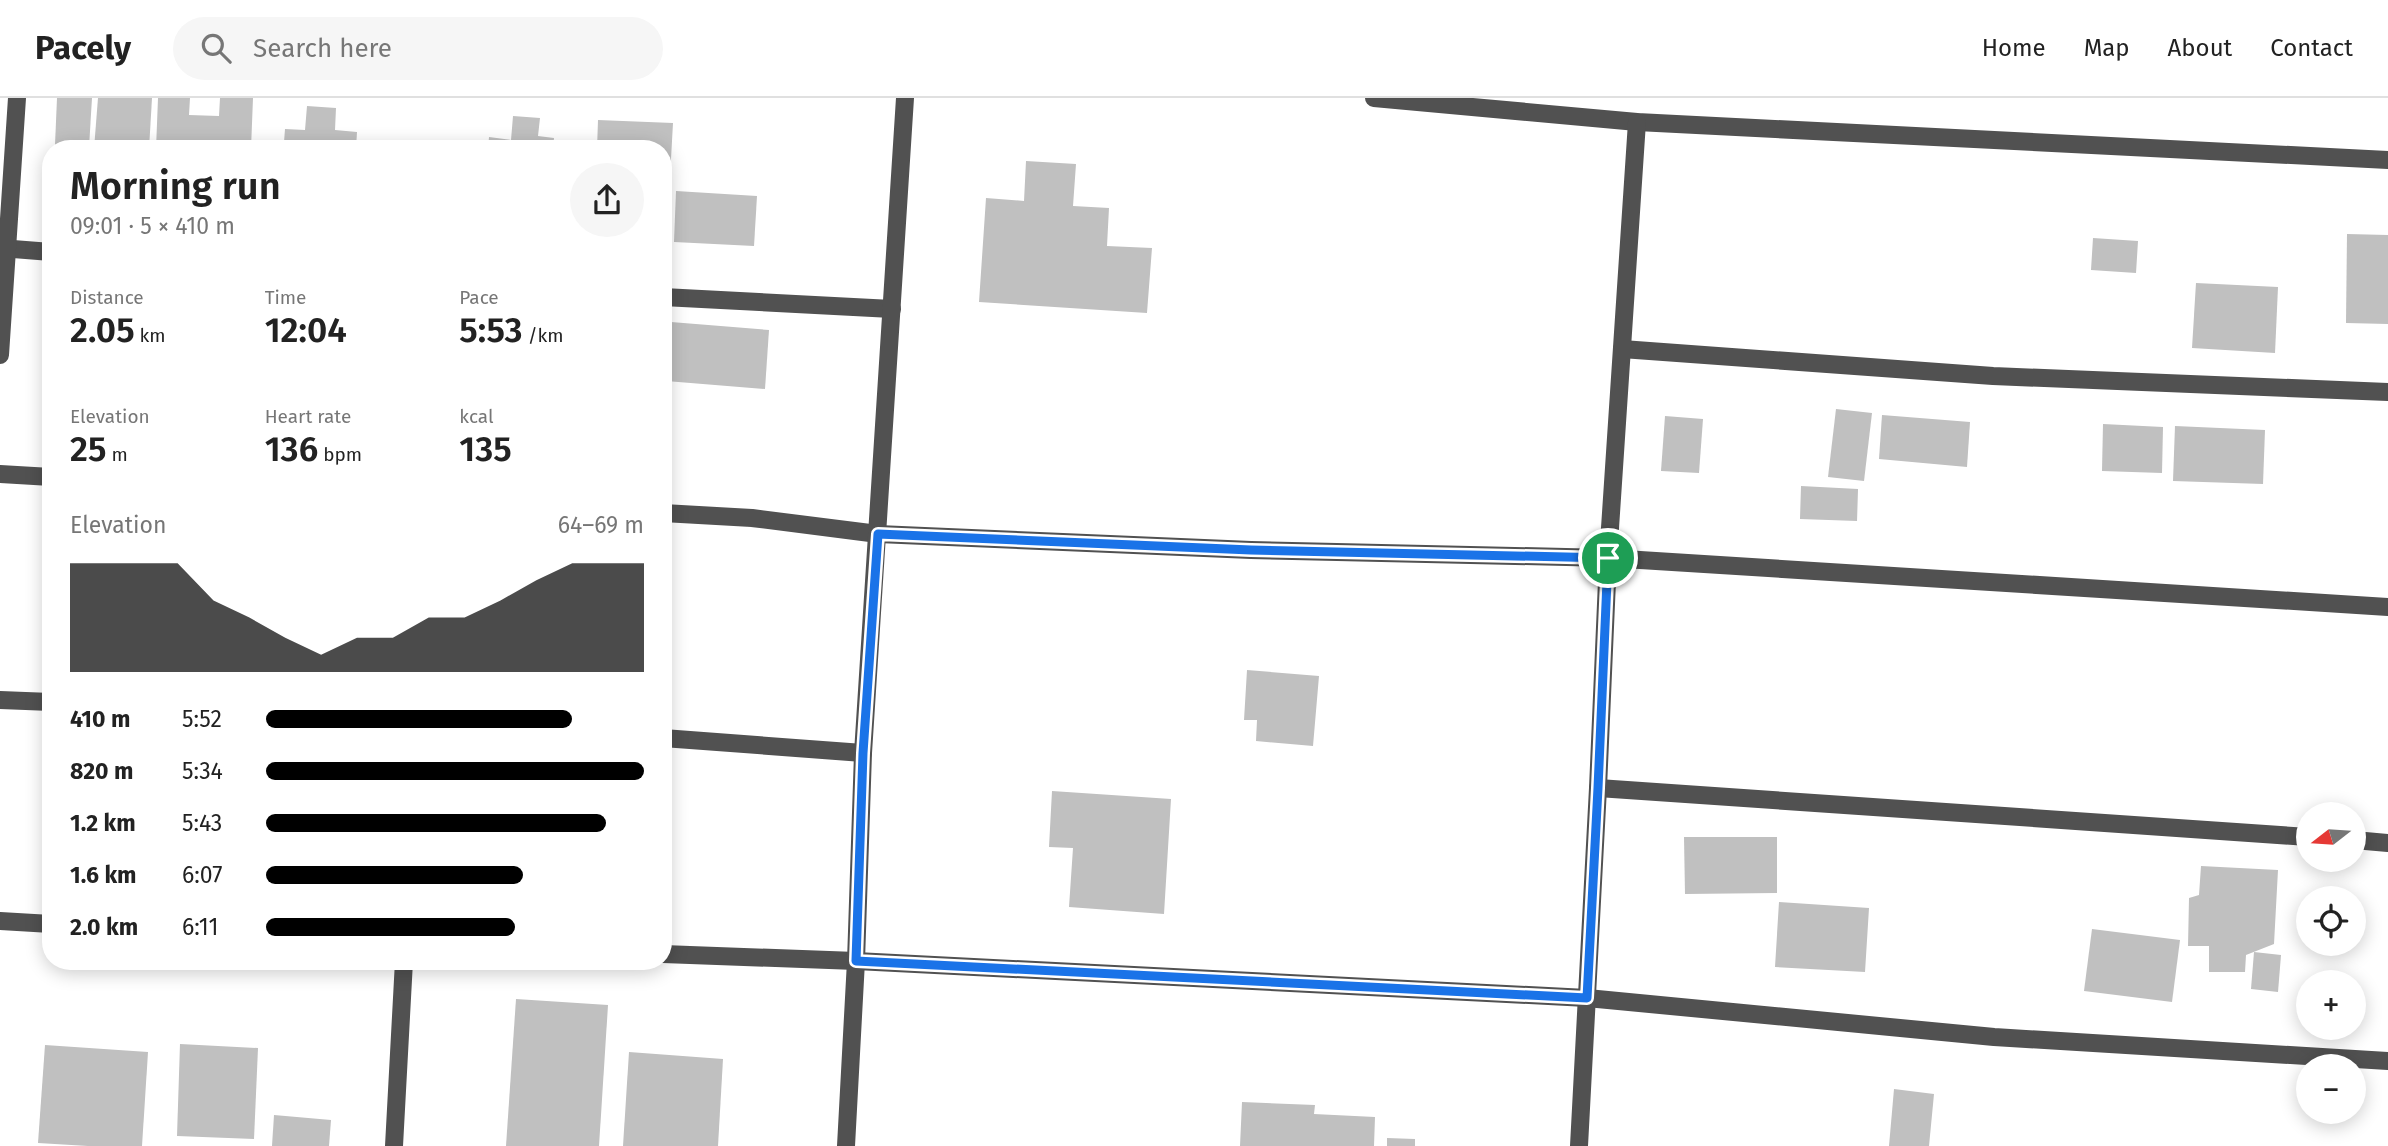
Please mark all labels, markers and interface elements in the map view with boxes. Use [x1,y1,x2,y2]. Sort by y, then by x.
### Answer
search box [173,17,663,80]
text: Pacely [35,28,131,68]
icon: search [197,29,235,67]
text: Search here [253,33,392,64]
text: Home [1982,34,2046,62]
text: Map [2084,34,2130,62]
text: About [2168,34,2232,62]
text: Contact [2270,34,2353,62]
text: Morning run [70,163,281,209]
button: share [570,163,644,237]
text: 09:01 · 5 × 410 m [70,212,235,240]
text: Distance [70,286,144,309]
text: Time [265,286,306,309]
text: Pace [459,286,499,309]
text: 2.05 [70,309,135,351]
text: 12:04 [265,309,347,351]
text: 5:53 [459,309,523,351]
text: km [135,324,166,347]
text: /km [523,324,564,347]
text: Elevation [70,405,150,428]
text: Heart rate [265,405,351,428]
text: kcal [459,405,494,428]
text: 25 [70,428,106,470]
text: 136 [265,428,318,470]
text: 135 [459,428,512,470]
text: m [106,443,128,466]
text: bpm [318,443,362,466]
text: Elevation [70,511,166,539]
text: 64–69 m [558,511,644,539]
pin [1578,528,1638,588]
icon: arrive [1589,539,1627,577]
text: 410 m [70,705,130,733]
text: 5:52 [182,705,222,733]
text: 820 m [70,757,133,785]
text: 5:34 [182,757,223,785]
north arrow [2296,802,2366,872]
map controls [2296,802,2366,1124]
text: 1.2 km [70,809,136,837]
text: 5:43 [182,809,222,837]
text: 1.6 km [70,861,137,889]
text: 6:07 [182,861,222,889]
button: locate [2296,886,2366,956]
text: 2.0 km [70,913,138,941]
text: 6:11 [182,913,218,941]
button: + [2296,970,2366,1040]
button: − [2296,1054,2366,1124]

